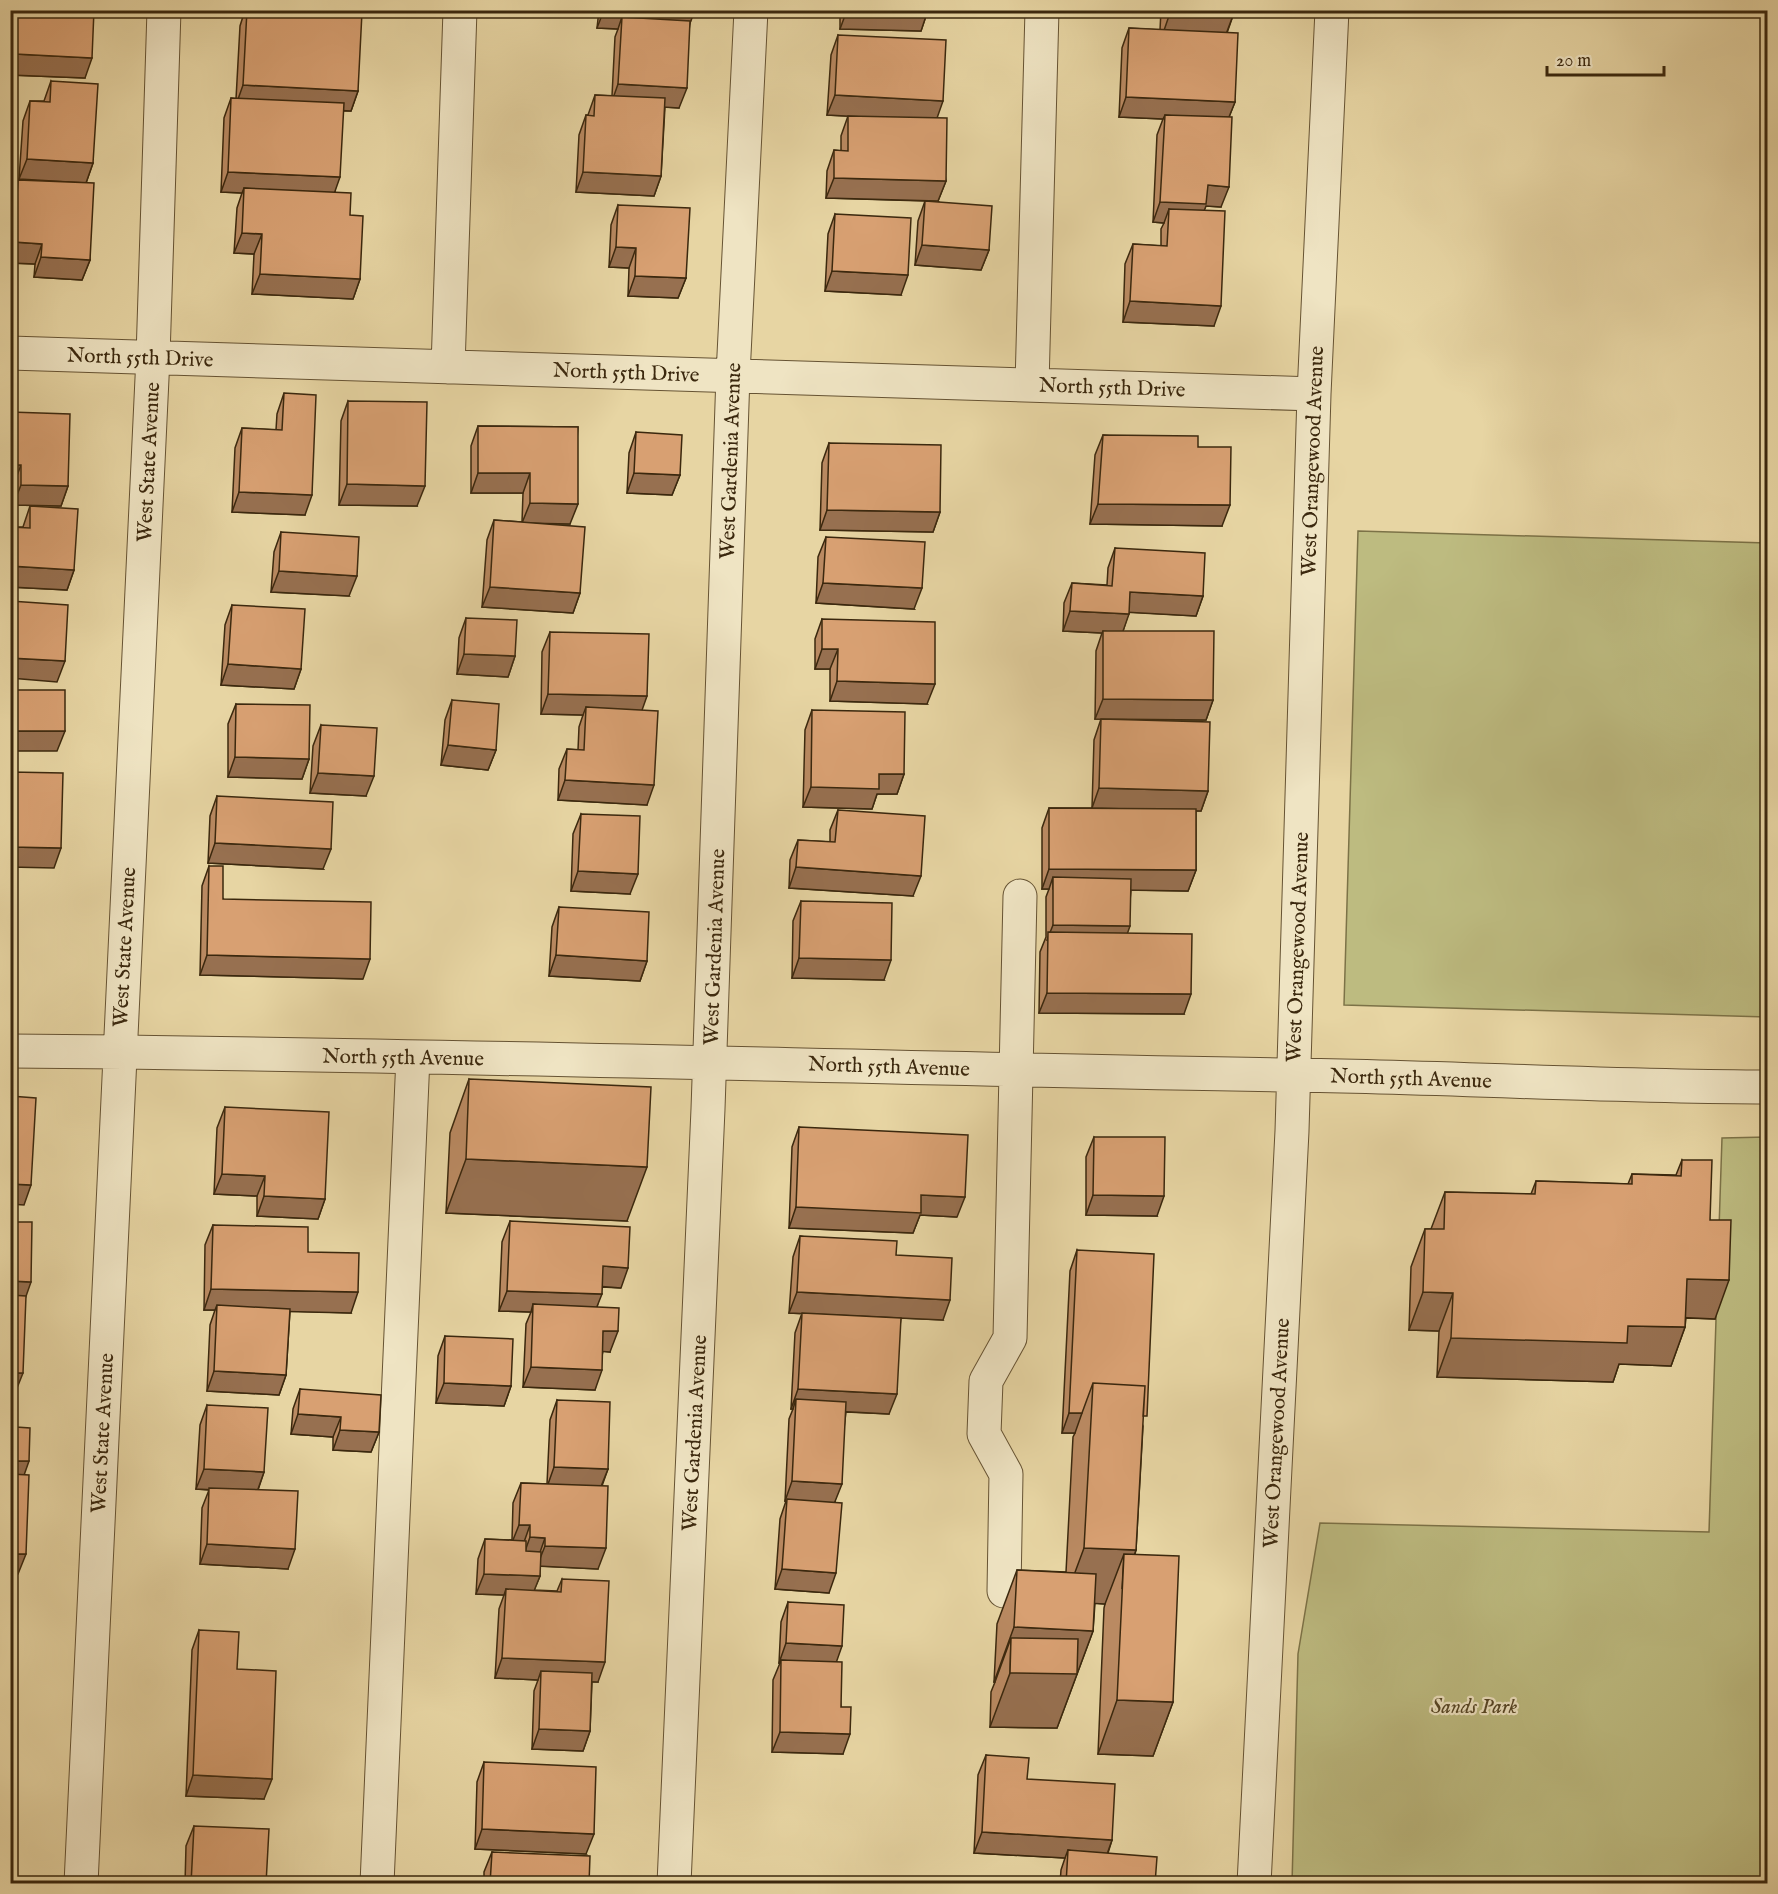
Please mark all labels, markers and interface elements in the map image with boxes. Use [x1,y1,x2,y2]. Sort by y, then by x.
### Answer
scale bar [1547,39,1664,77]
text: 20 m [1556,50,1591,73]
street label: North 55th Drive [66,342,214,375]
street label: West Orangewood Avenue [1296,345,1331,577]
street label: North 55th Drive [552,357,700,390]
street label: West Gardenia Avenue [715,362,748,560]
street label: North 55th Drive [1038,372,1186,405]
street label: West State Avenue [132,381,167,543]
street label: West Orangewood Avenue [1281,831,1316,1063]
street label: West Gardenia Avenue [699,848,732,1046]
street label: West State Avenue [108,866,143,1028]
street label: North 55th Avenue [322,1044,484,1073]
street label: North 55th Avenue [808,1051,971,1084]
street label: North 55th Avenue [1330,1063,1493,1096]
street label: West Orangewood Avenue [1258,1317,1297,1549]
street label: West Gardenia Avenue [677,1334,714,1532]
street label: West State Avenue [86,1352,121,1514]
park label: Sands Park [1431,1694,1518,1721]

